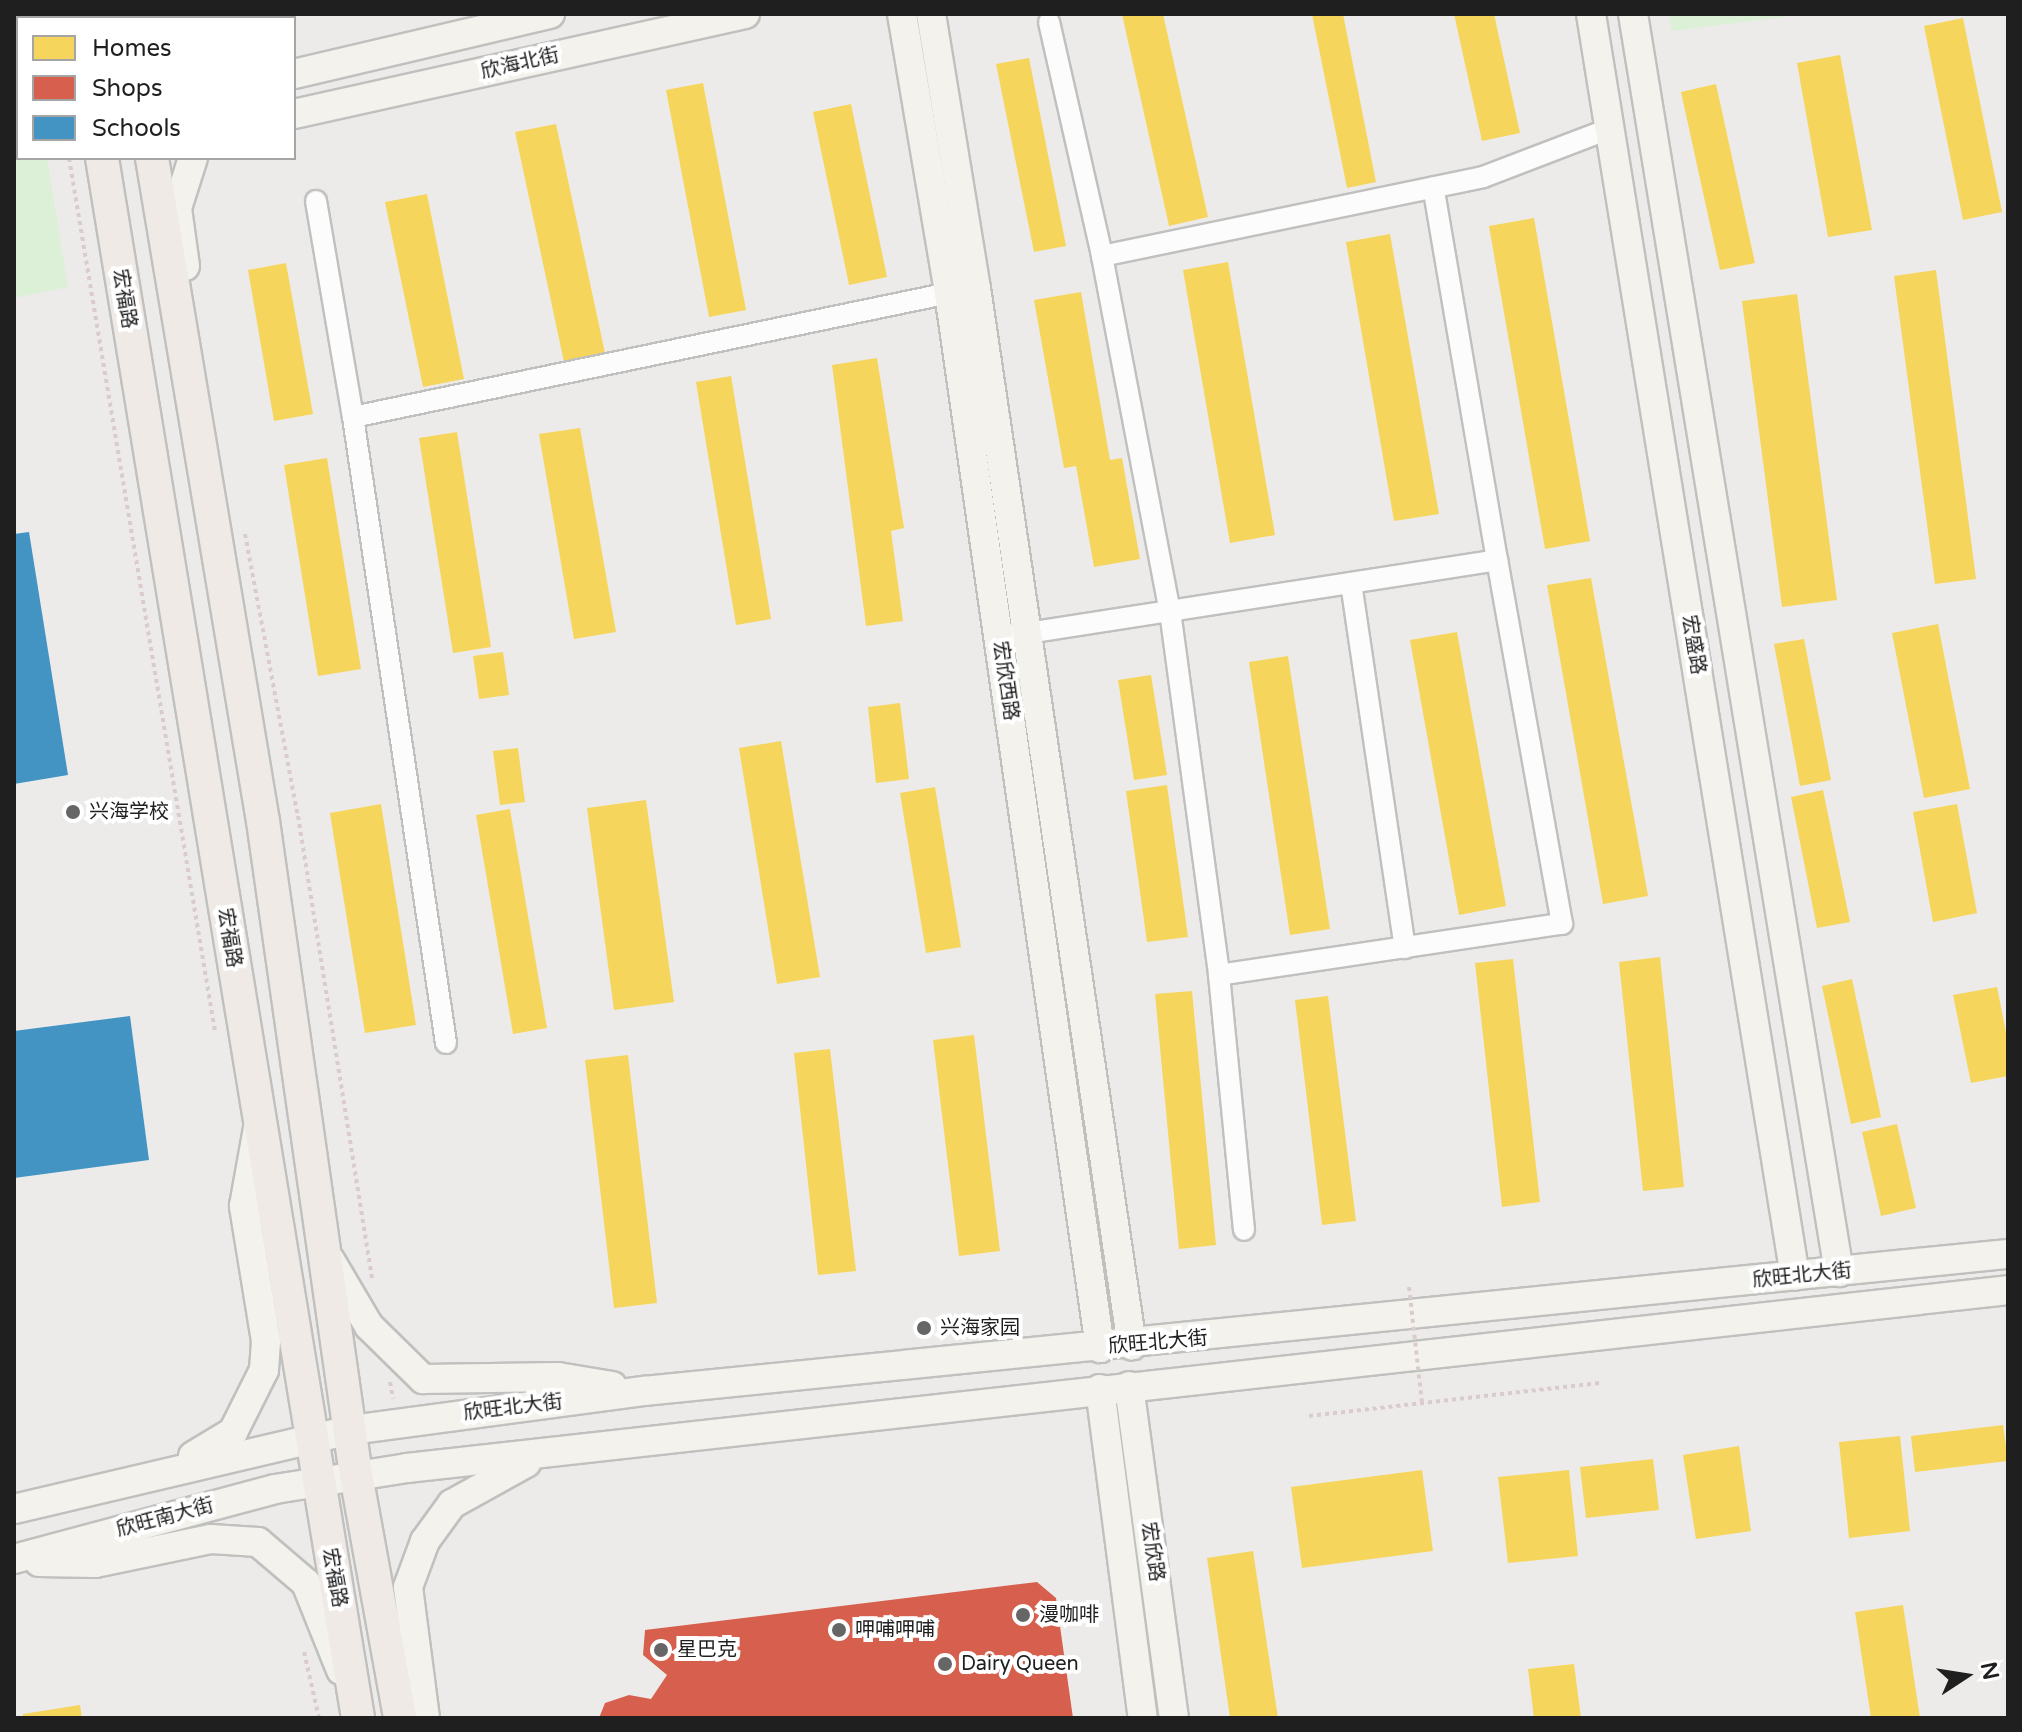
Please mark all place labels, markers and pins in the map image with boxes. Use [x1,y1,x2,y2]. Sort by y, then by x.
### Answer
place label: 兴海学校 [89,800,169,824]
marker: 兴海学校 [64,803,82,821]
place label: 兴海家园 [940,1316,1020,1340]
marker: 兴海家园 [915,1319,933,1337]
place label: 漫咖啡 [1039,1603,1099,1627]
marker: 漫咖啡 [1014,1606,1032,1624]
place label: 呷哺呷哺 [855,1618,935,1642]
marker: 呷哺呷哺 [830,1621,848,1639]
place label: 星巴克 [677,1638,737,1662]
marker: 星巴克 [652,1641,670,1659]
place label: Dairy Queen [961,1652,1079,1676]
marker: Dairy Queen [936,1655,954,1673]

